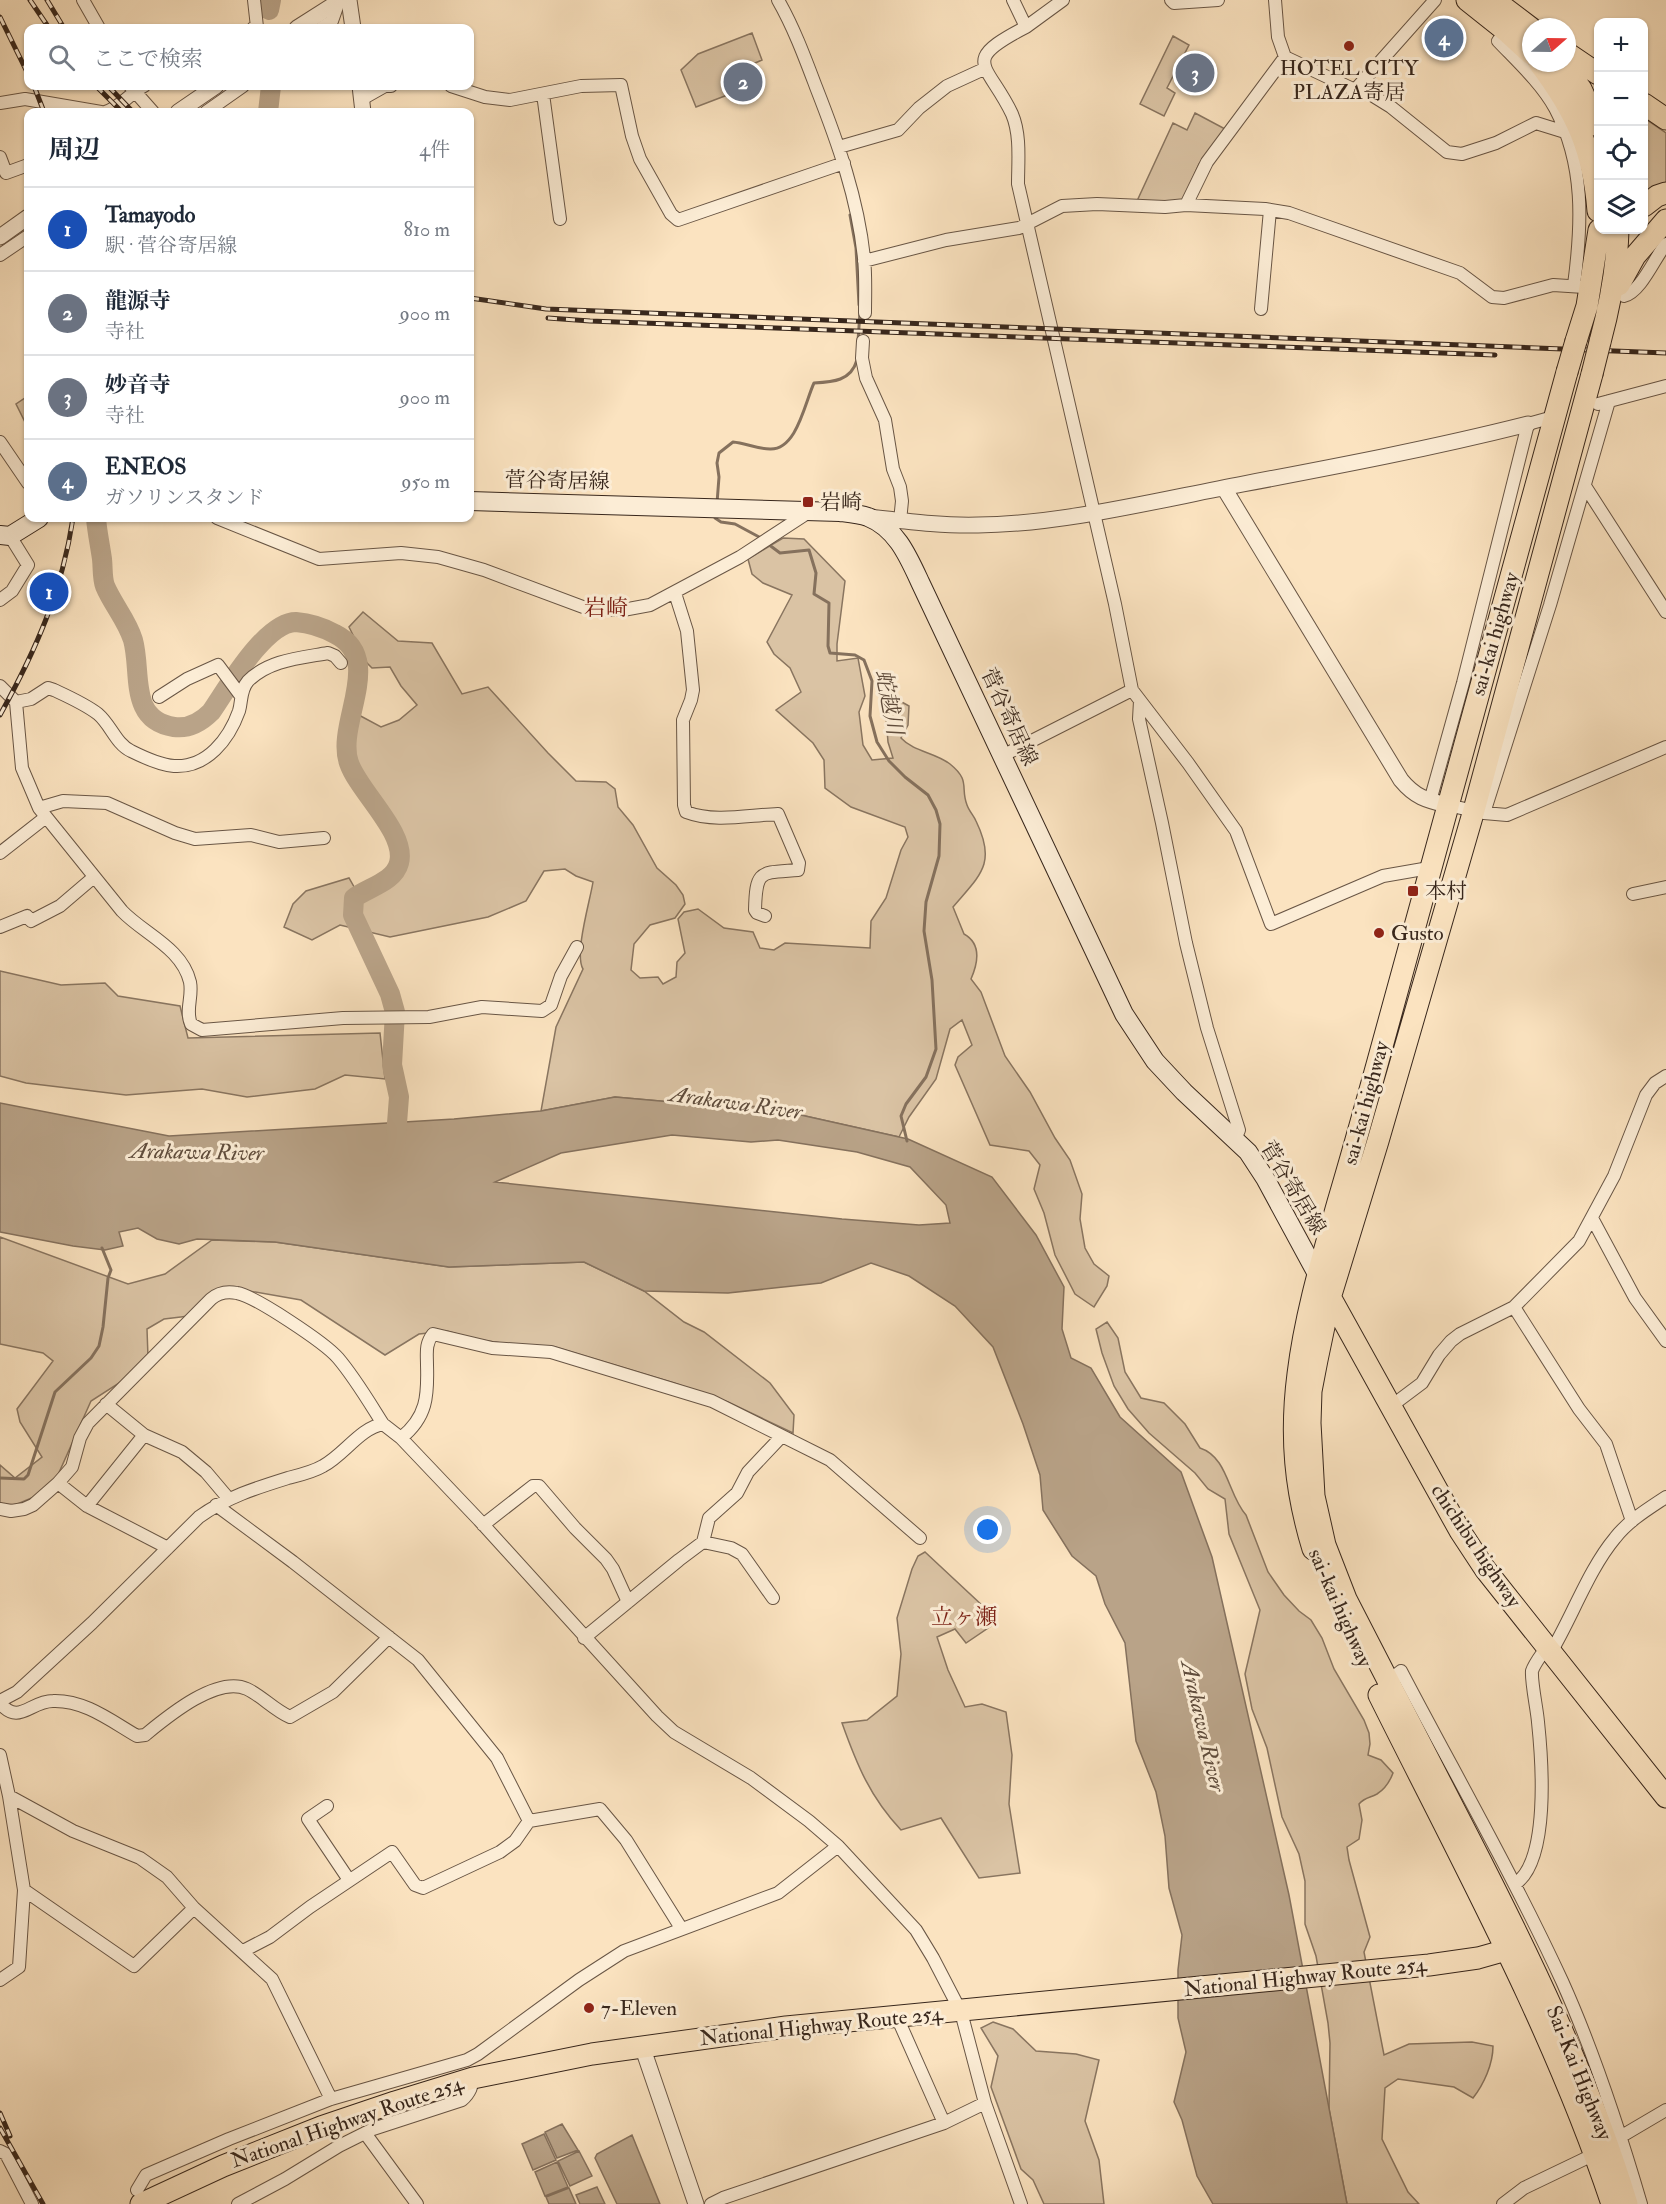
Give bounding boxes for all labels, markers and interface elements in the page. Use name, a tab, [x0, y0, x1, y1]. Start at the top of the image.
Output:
pin: 4	[1424, 15, 1464, 60]
north arrow	[1522, 18, 1576, 72]
map controls	[1594, 18, 1648, 234]
button: +	[1594, 18, 1648, 72]
search box	[24, 24, 474, 90]
marker: HOTEL CITY PLAZA寄居	[1342, 39, 1356, 53]
icon: search	[45, 41, 78, 74]
text: ここで検索	[93, 45, 203, 73]
pin: 3	[1176, 50, 1214, 96]
place label: HOTEL CITY PLAZA寄居	[1280, 55, 1419, 106]
pin: 2	[724, 60, 762, 104]
button: −	[1594, 72, 1648, 126]
button: locate	[1594, 126, 1648, 180]
text: 周辺	[48, 134, 100, 166]
text: 4件	[419, 137, 450, 162]
button: layers	[1594, 180, 1648, 234]
text: Tamayodo	[105, 201, 195, 229]
text: 1	[64, 217, 71, 242]
text: 810 m	[404, 217, 450, 242]
text: 駅 · 菅谷寄居線	[105, 233, 237, 258]
text: 龍源寺	[105, 287, 171, 315]
text: 2	[62, 301, 73, 326]
text: 900 m	[400, 301, 450, 326]
text: 寺社	[105, 319, 145, 344]
text: 妙音寺	[105, 371, 171, 399]
text: 3	[64, 385, 71, 410]
text: 900 m	[400, 385, 450, 410]
text: 寺社	[105, 403, 145, 428]
text: ENEOS	[105, 453, 187, 481]
street label: 菅谷寄居線	[504, 467, 610, 495]
text: 4	[62, 469, 73, 494]
text: 950 m	[401, 469, 450, 494]
text: ガソリンスタンド	[105, 485, 264, 510]
place label: 岩崎	[820, 489, 862, 516]
marker: 岩崎	[801, 495, 815, 509]
street label: sai-kai highway	[1465, 568, 1526, 699]
pin: 1	[29, 570, 68, 614]
district label: 岩崎	[584, 594, 628, 622]
street label: 菅谷寄居線	[975, 664, 1043, 770]
water label: 蛇越川	[869, 667, 909, 739]
place label: 本村	[1425, 878, 1467, 905]
marker: 本村	[1406, 884, 1420, 898]
place label: Gusto	[1391, 920, 1444, 947]
marker: Gusto	[1372, 926, 1386, 940]
street label: sai-kai highway	[1337, 1037, 1396, 1168]
water label: Arakawa River	[666, 1080, 806, 1126]
street label: 菅谷寄居線	[1254, 1136, 1332, 1240]
water label: Arakawa River	[128, 1137, 266, 1167]
street label: chichibu highway	[1425, 1479, 1528, 1614]
your location	[973, 1515, 1002, 1544]
street label: sai-kai highway	[1302, 1544, 1378, 1672]
district label: 立ヶ瀬	[931, 1603, 997, 1631]
water label: Arakawa River	[1174, 1656, 1232, 1796]
street label: National Highway Route 254	[1182, 1951, 1429, 2003]
place label: 7-Eleven	[601, 1995, 677, 2022]
street label: National Highway Route 254	[698, 2000, 945, 2052]
marker: 7-Eleven	[582, 2001, 596, 2015]
street label: Sai-Kai Highway	[1540, 2002, 1618, 2145]
street label: National Highway Route 254	[227, 2069, 468, 2174]

